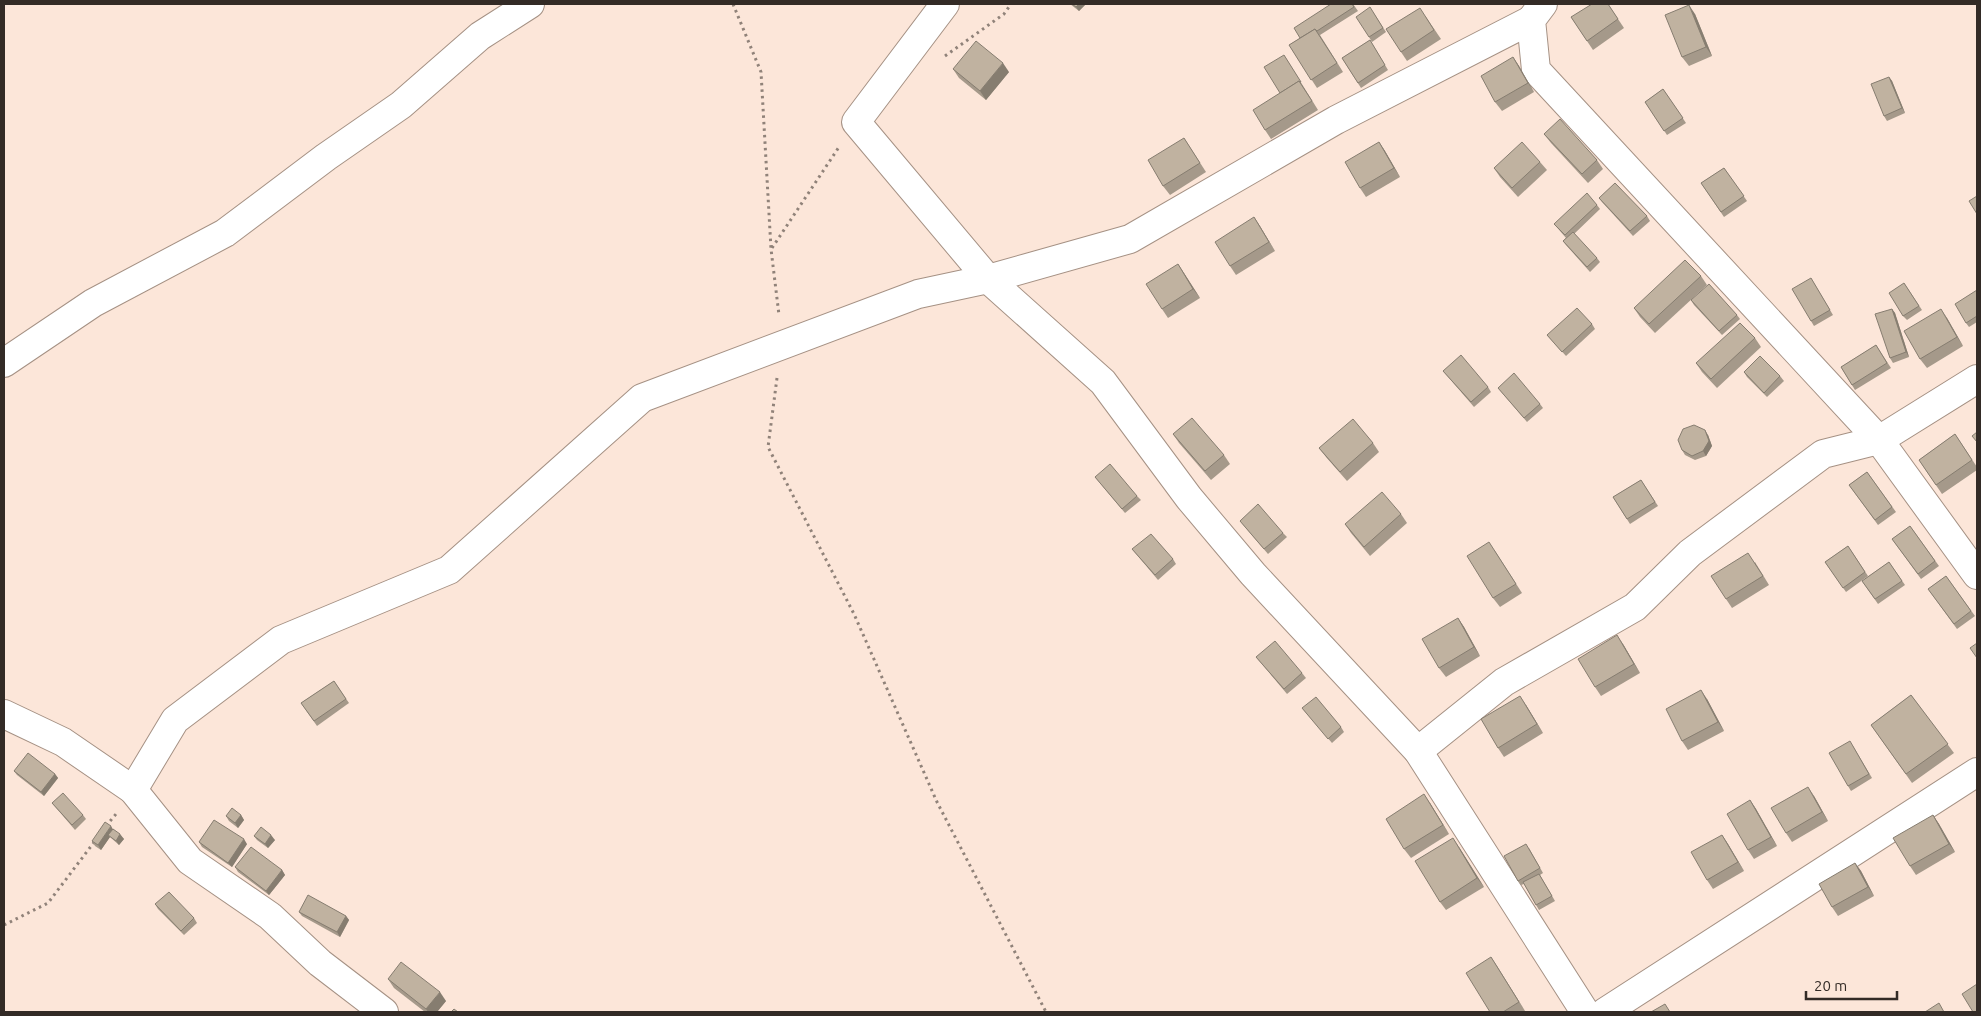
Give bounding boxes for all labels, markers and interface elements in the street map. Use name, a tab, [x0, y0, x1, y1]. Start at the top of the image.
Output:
scale bar	[1806, 968, 1897, 1000]
text: 20 m	[1814, 977, 1847, 994]

